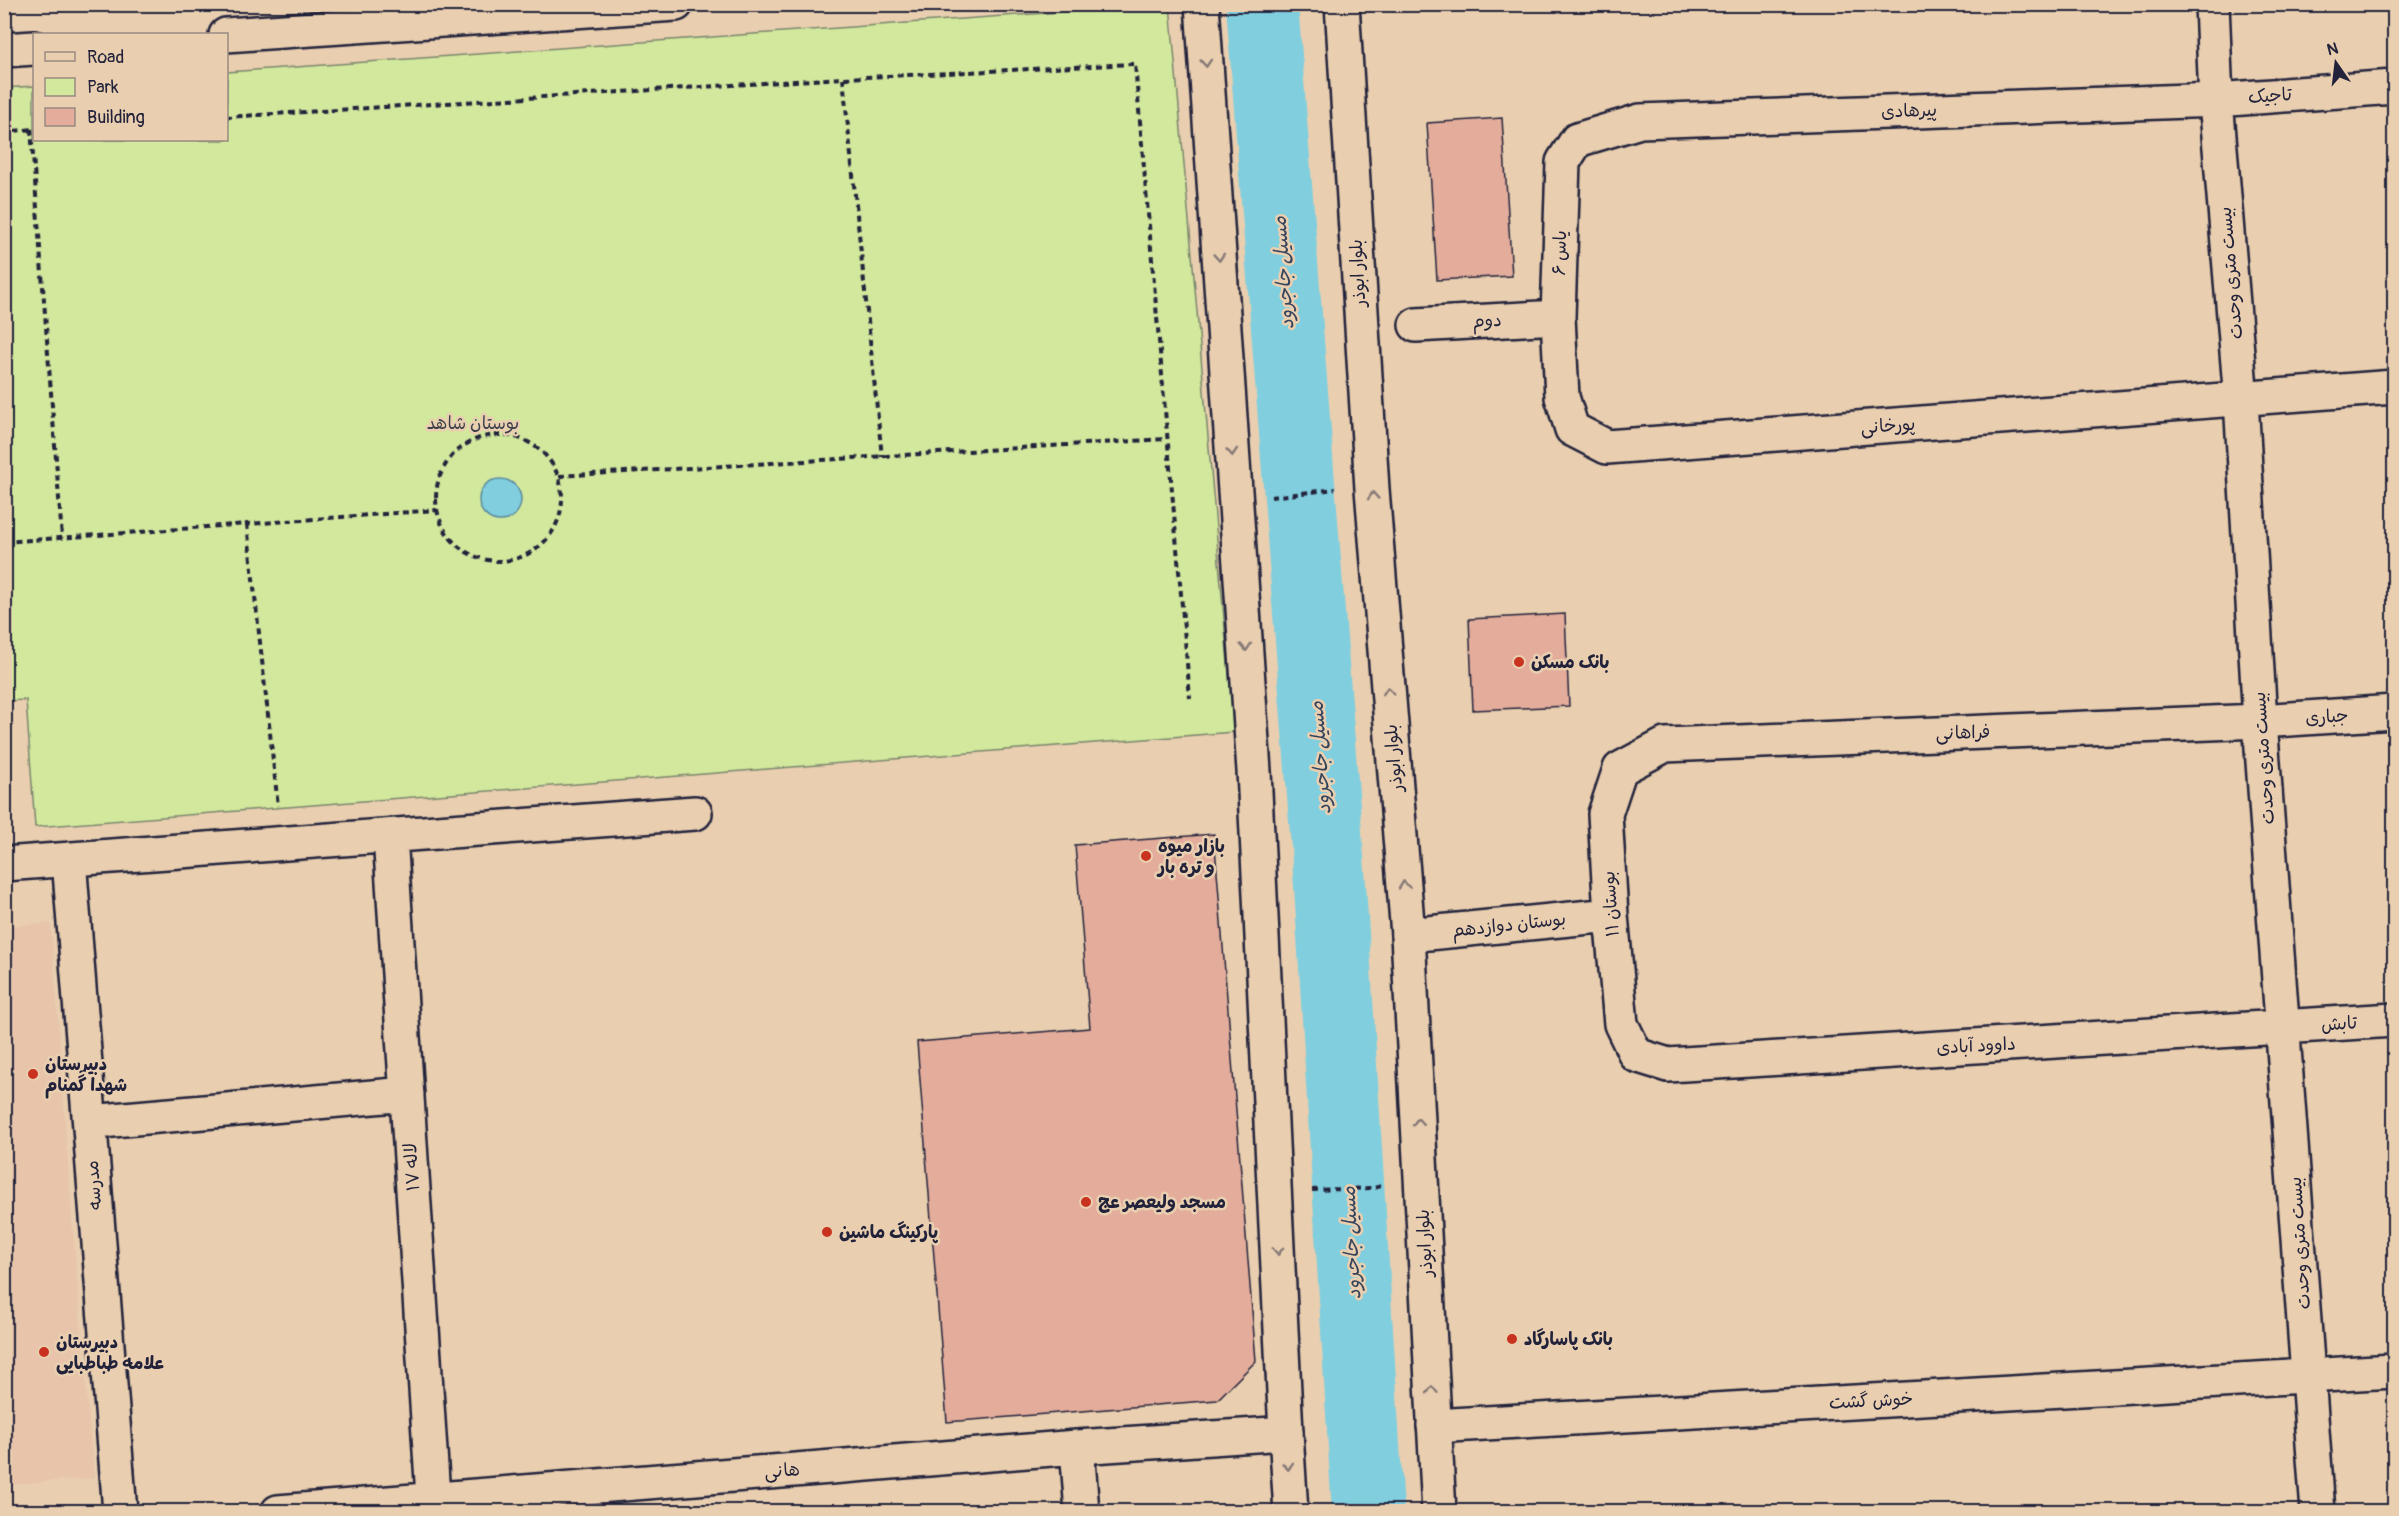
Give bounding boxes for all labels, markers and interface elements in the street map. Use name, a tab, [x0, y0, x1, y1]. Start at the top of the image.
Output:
legend	[33, 33, 228, 141]
north arrow	[2306, 33, 2366, 93]
text: N	[2325, 38, 2340, 60]
text: Road	[87, 46, 124, 69]
one-way arrow	[1199, 58, 1212, 67]
text: Park	[87, 76, 119, 99]
street label: تاجیک	[2247, 83, 2293, 109]
street label: پیرهادی	[1881, 99, 1937, 123]
text: Building	[87, 106, 145, 129]
street label: بیست متری وحدت	[2214, 206, 2248, 340]
water label: مسیل جاجرود	[1267, 215, 1299, 330]
street label: یاس ۶	[1548, 230, 1572, 276]
street label: بلوار ابوذر	[1345, 239, 1371, 309]
one-way arrow	[1212, 253, 1225, 262]
street label: دوم	[1472, 309, 1502, 335]
park label: بوستان شاهد	[427, 412, 519, 435]
street label: پورخانی	[1860, 413, 1916, 439]
one-way arrow	[1225, 448, 1238, 457]
one-way arrow	[1367, 492, 1380, 501]
one-way arrow	[1239, 642, 1252, 651]
place label: بانک مسکن	[1531, 651, 1610, 674]
marker: بانک مسکن	[1512, 655, 1526, 669]
one-way arrow	[1382, 686, 1395, 695]
street label: بیست متری وحدت	[2248, 691, 2280, 825]
water label: مسیل جاجرود	[1304, 700, 1336, 815]
street label: جباری	[2305, 704, 2349, 730]
street label: فراهانی	[1935, 721, 1991, 745]
street label: بلوار ابوذر	[1380, 723, 1409, 795]
place label: بازار میوه و تره بار	[1156, 835, 1225, 879]
marker: بازار میوه و تره بار	[1139, 849, 1153, 863]
street label: بوستان ۱۱	[1597, 870, 1625, 938]
one-way arrow	[1398, 881, 1411, 890]
street label: بوستان دوازدهم	[1451, 908, 1567, 944]
street label: تابش	[2320, 1011, 2359, 1037]
street label: داوود آبادی	[1936, 1032, 2016, 1060]
place label: دبیرستان شهدا گمنام	[45, 1053, 127, 1099]
marker: دبیرستان شهدا گمنام	[26, 1067, 40, 1081]
one-way arrow	[1412, 1117, 1425, 1126]
street label: لاله ۱۷	[399, 1142, 425, 1192]
street label: مدرسه	[81, 1159, 107, 1211]
street label: بیست متری وحدت	[2284, 1176, 2316, 1310]
water label: مسیل جاجرود	[1336, 1185, 1366, 1300]
place label: مسجد ولیعصر عج	[1098, 1191, 1226, 1214]
marker: مسجد ولیعصر عج	[1079, 1195, 1093, 1209]
street label: بلوار ابوذر	[1412, 1209, 1438, 1279]
place label: پارکینگ ماشین	[839, 1221, 939, 1244]
marker: پارکینگ ماشین	[820, 1225, 834, 1239]
one-way arrow	[1271, 1246, 1284, 1255]
place label: بانک پاسارگاد	[1524, 1328, 1613, 1351]
place label: دبیرستان علامه طباطبایی	[56, 1331, 165, 1375]
marker: بانک پاسارگاد	[1505, 1332, 1519, 1346]
marker: دبیرستان علامه طباطبایی	[37, 1345, 51, 1359]
one-way arrow	[1426, 1386, 1439, 1395]
street label: خوش گشت	[1828, 1387, 1914, 1415]
street label: هانی	[763, 1458, 801, 1484]
one-way arrow	[1281, 1462, 1294, 1471]

